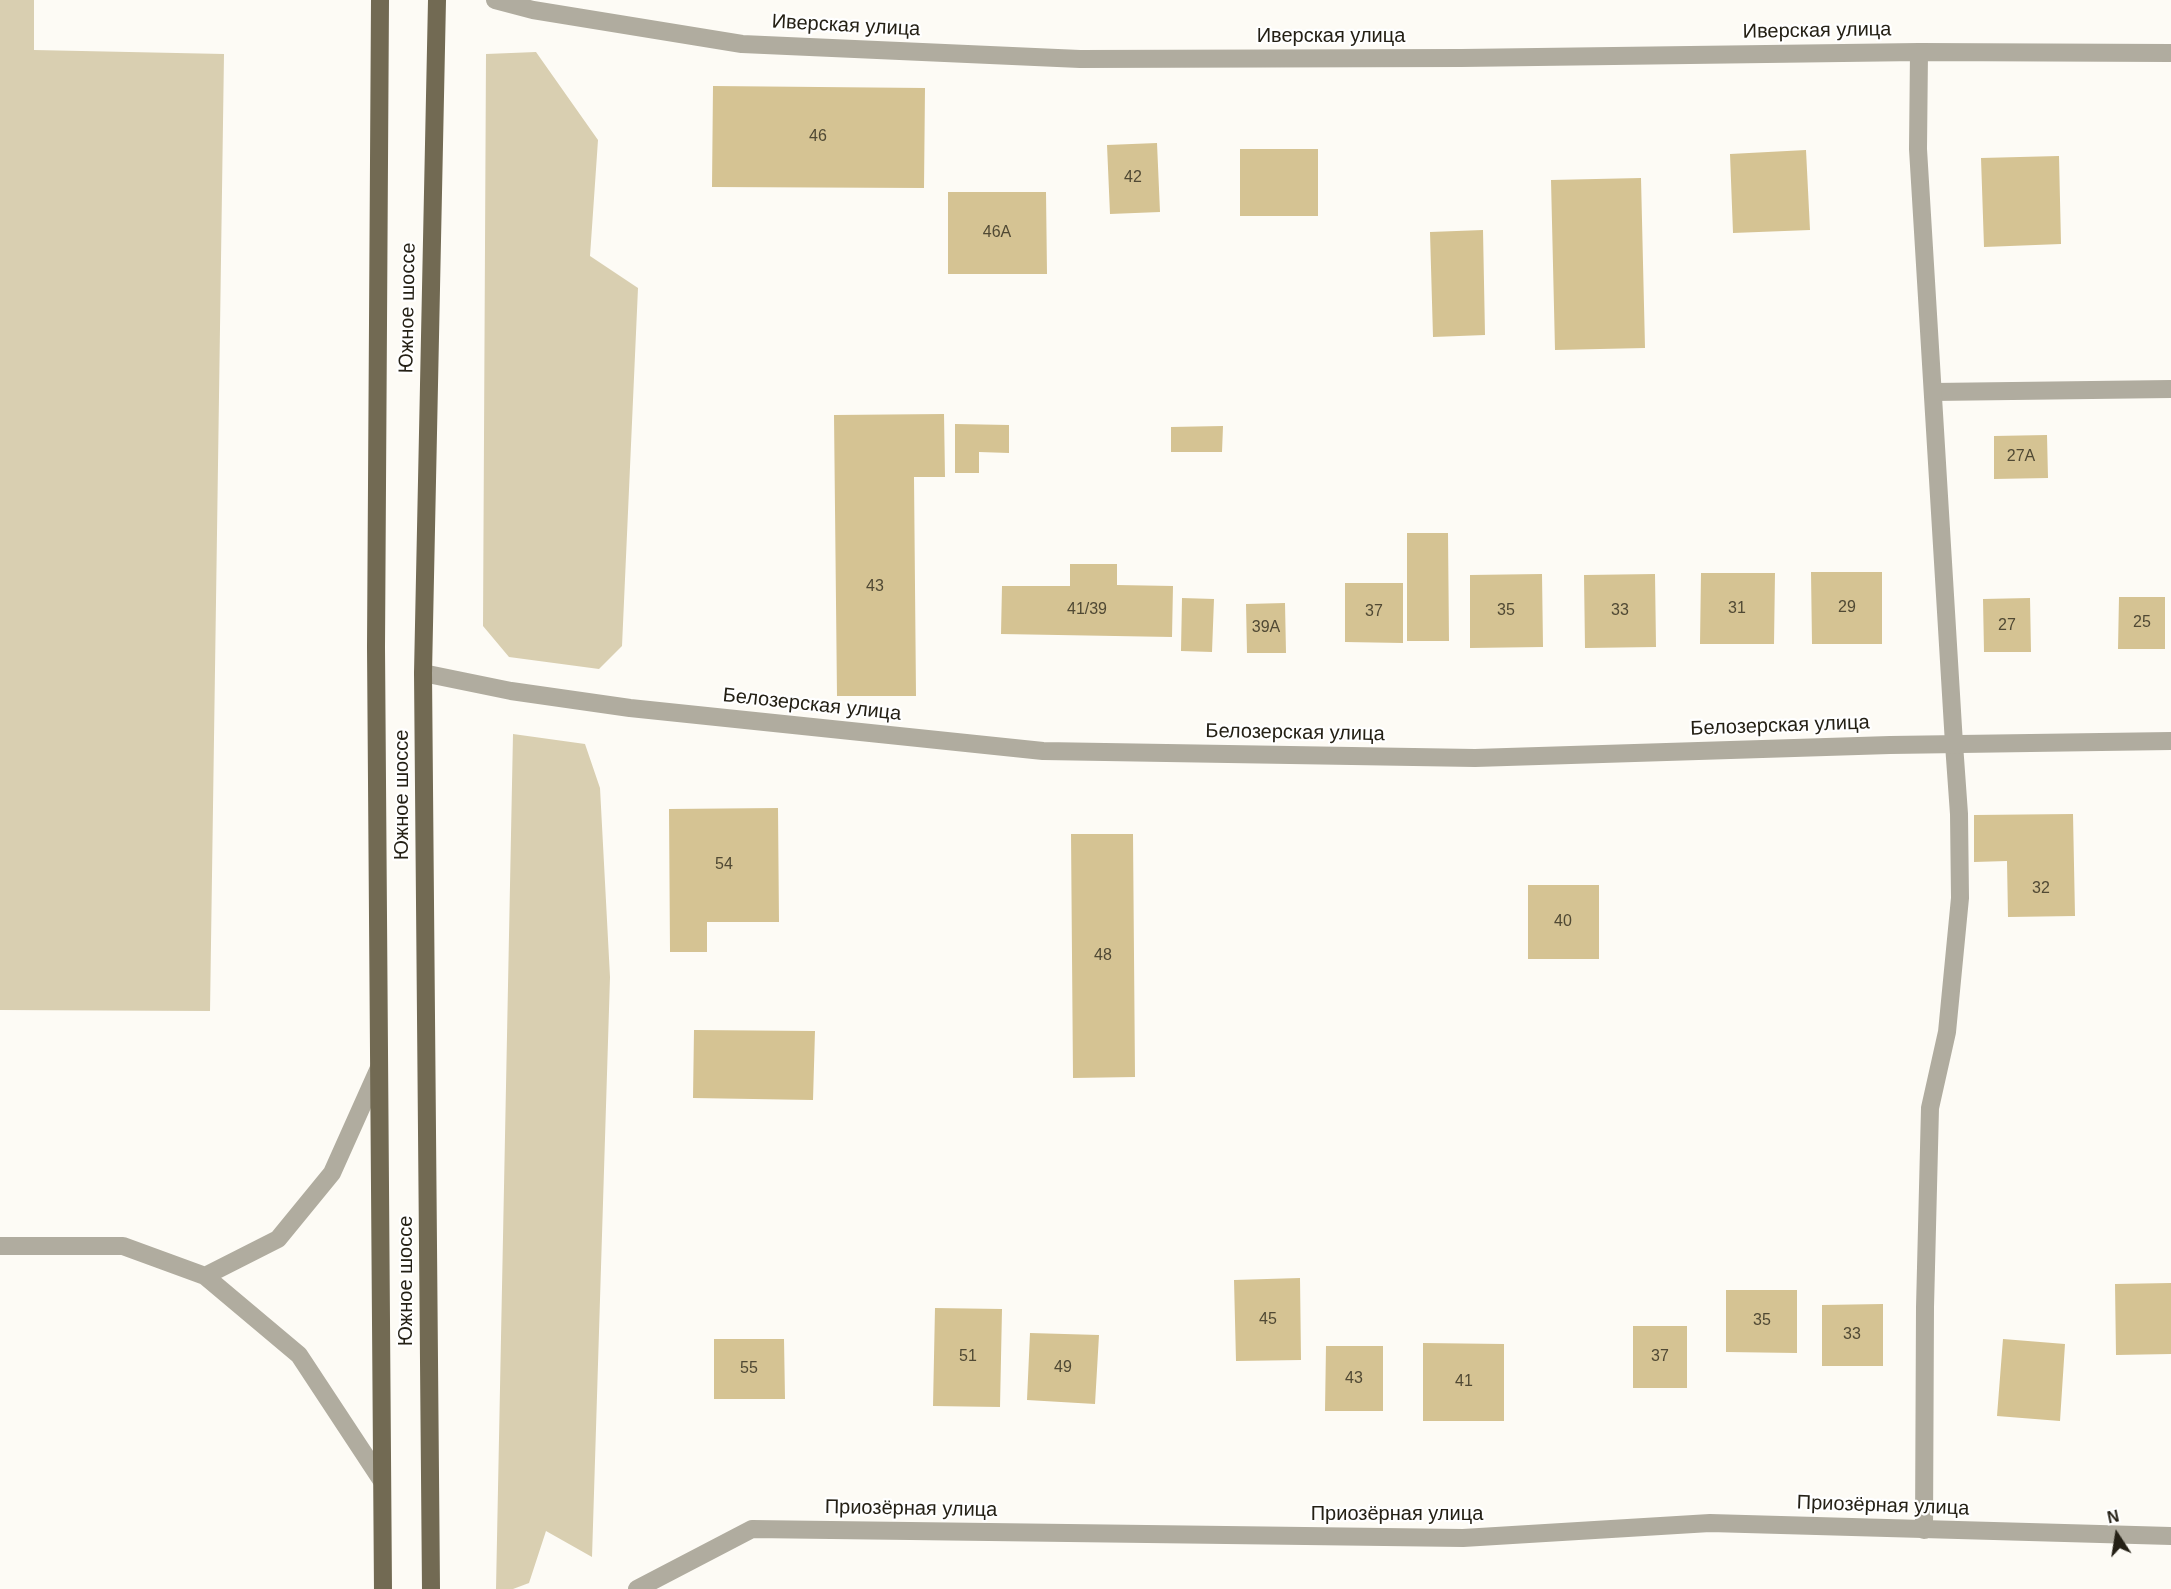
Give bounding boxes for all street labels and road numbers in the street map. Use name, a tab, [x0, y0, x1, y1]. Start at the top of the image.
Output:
street label: Иверская улица	[771, 10, 921, 42]
street label: Иверская улица	[1742, 18, 1892, 44]
street label: Иверская улица	[1257, 24, 1405, 48]
street label: Южное шоссе	[395, 242, 421, 374]
street label: Белозерская улица	[722, 684, 902, 726]
street label: Белозерская улица	[1690, 711, 1870, 741]
street label: Белозерская улица	[1205, 719, 1385, 747]
street label: Южное шоссе	[390, 730, 414, 860]
street label: Южное шоссе	[394, 1216, 418, 1346]
street label: Приозёрная улица	[1796, 1491, 1970, 1521]
street label: Приозёрная улица	[825, 1495, 997, 1523]
street label: Приозёрная улица	[1311, 1502, 1483, 1526]

